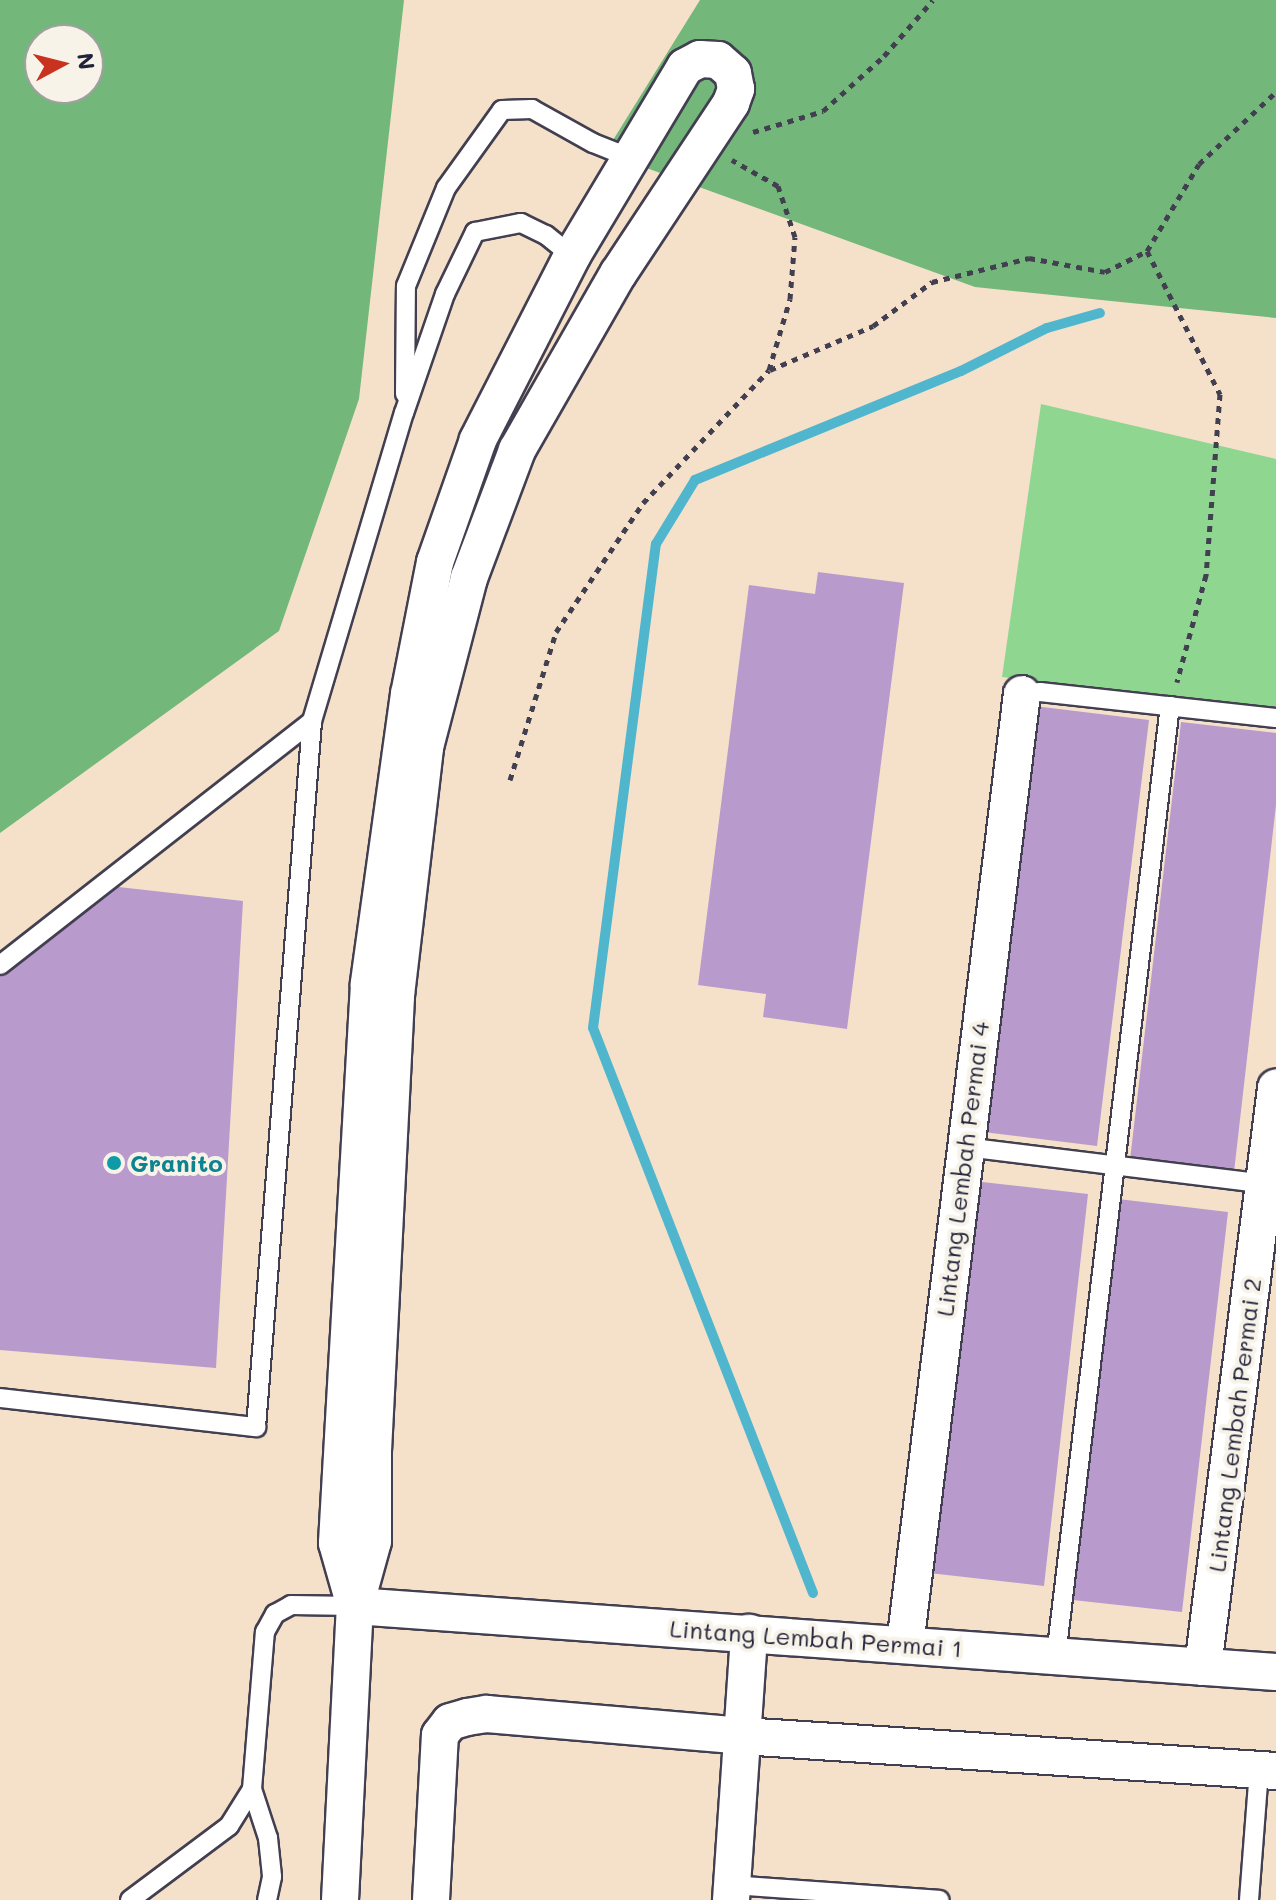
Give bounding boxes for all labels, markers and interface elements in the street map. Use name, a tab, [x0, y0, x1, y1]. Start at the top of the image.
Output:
north arrow	[24, 24, 104, 104]
text: N	[71, 51, 102, 71]
street label: Lintang Lembah Permai 4	[930, 1020, 994, 1318]
place label: Granito	[130, 1149, 223, 1177]
marker: Granito	[105, 1154, 123, 1172]
street label: Lintang Lembah Permai 2	[1202, 1276, 1266, 1574]
street label: Lintang Lembah Permai 1	[669, 1613, 963, 1663]

